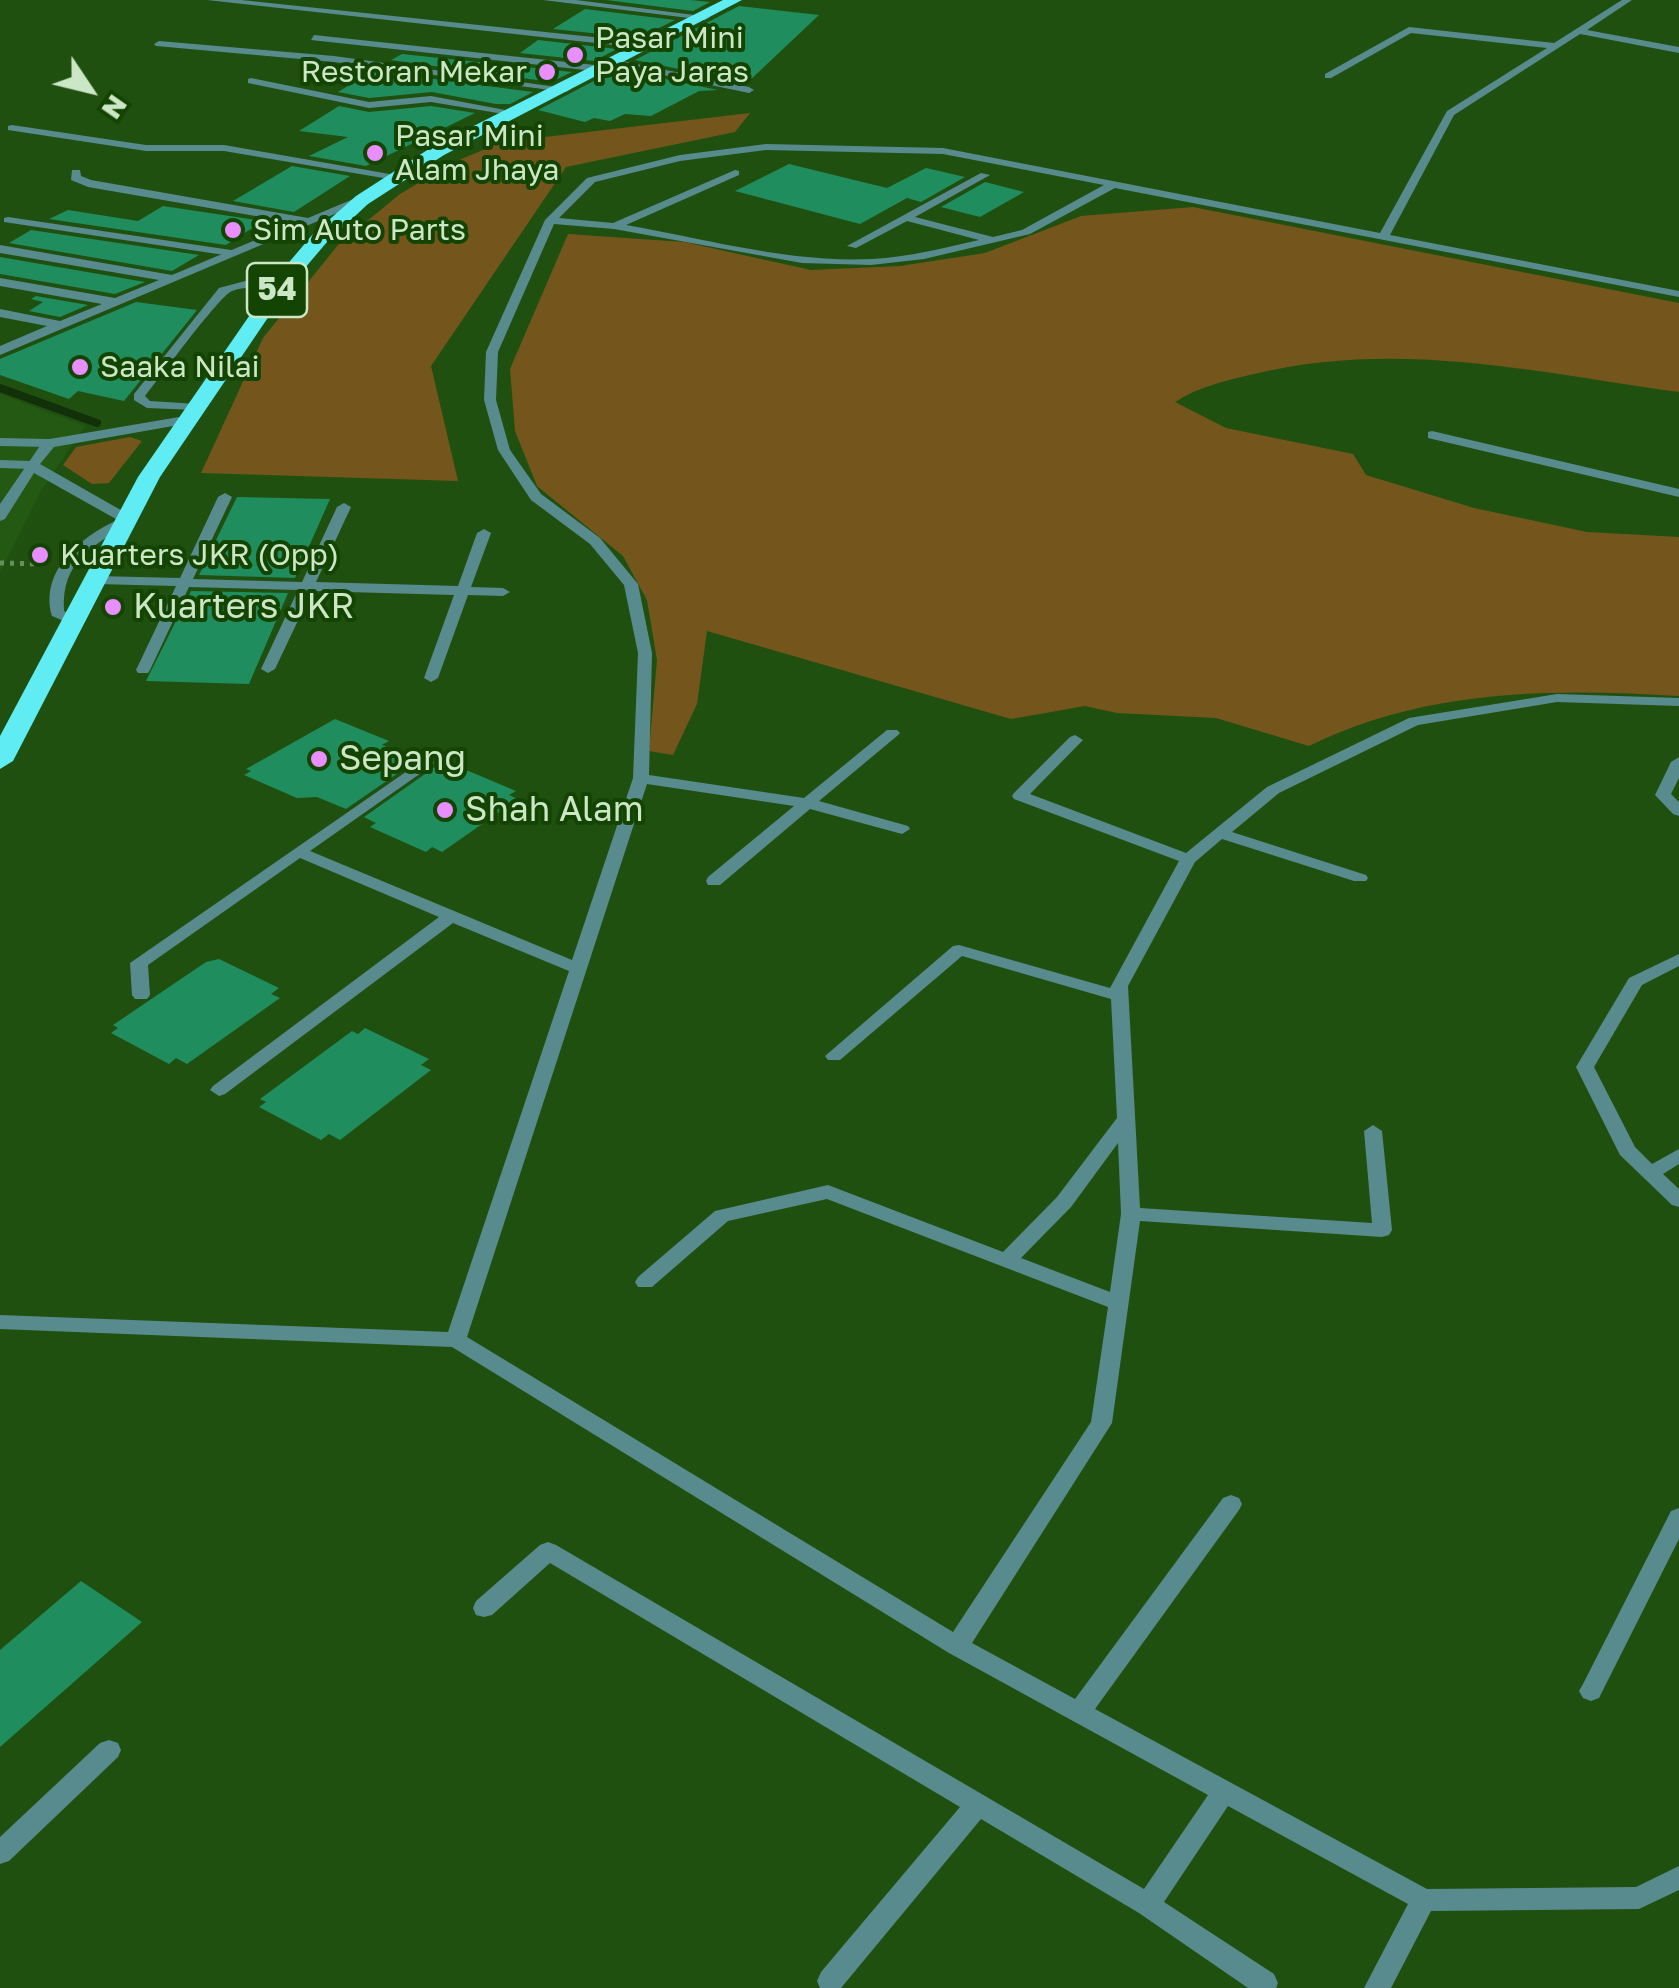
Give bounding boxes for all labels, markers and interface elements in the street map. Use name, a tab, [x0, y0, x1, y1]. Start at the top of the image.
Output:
place label: Pasar Mini Paya Jaras	[595, 20, 749, 90]
north arrow	[40, 40, 140, 140]
marker: Pasar Mini Paya Jaras	[564, 44, 586, 66]
place label: Restoran Mekar	[301, 54, 527, 90]
marker: Restoran Mekar	[536, 61, 558, 83]
text: N	[95, 89, 135, 126]
place label: Pasar Mini Alam Jhaya	[395, 118, 559, 188]
marker: Pasar Mini Alam Jhaya	[364, 142, 386, 164]
place label: Sim Auto Parts	[253, 212, 466, 248]
marker: Sim Auto Parts	[222, 219, 244, 241]
road number: 54	[247, 263, 307, 317]
place label: Saaka Nilai	[100, 349, 260, 385]
marker: Saaka Nilai	[69, 356, 91, 378]
place label: Kuarters JKR (Opp)	[60, 537, 339, 573]
marker: Kuarters JKR (Opp)	[29, 544, 51, 566]
place label: Kuarters JKR	[133, 586, 354, 628]
marker: Kuarters JKR	[102, 596, 124, 618]
place label: Sepang	[339, 738, 466, 780]
marker: Sepang	[308, 748, 330, 770]
place label: Shah Alam	[465, 789, 644, 831]
marker: Shah Alam	[434, 799, 456, 821]

